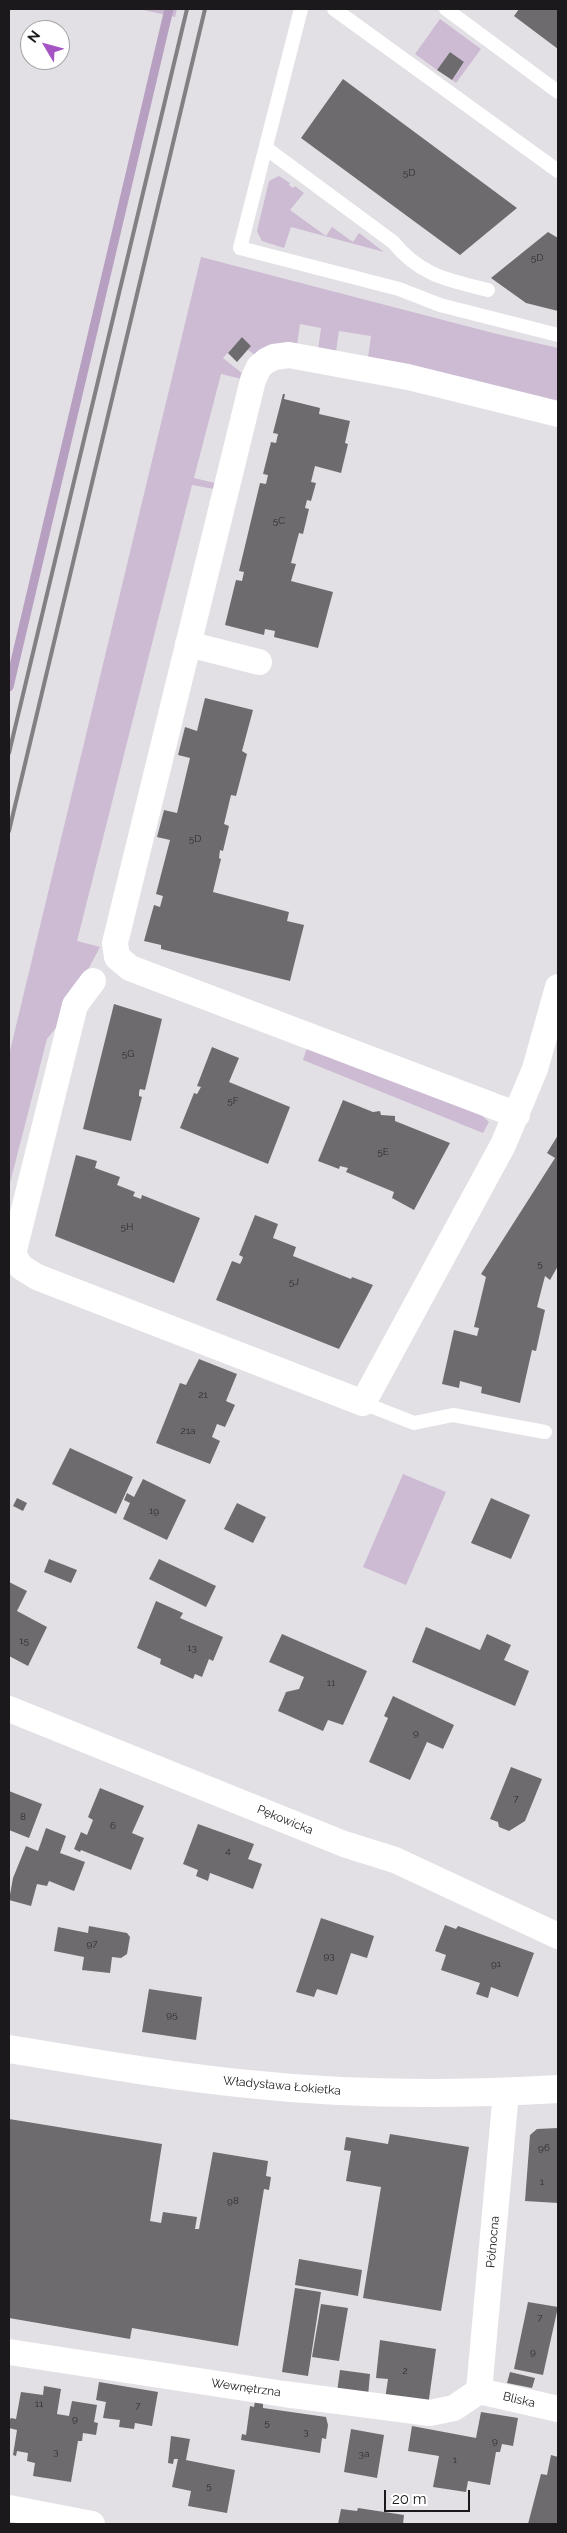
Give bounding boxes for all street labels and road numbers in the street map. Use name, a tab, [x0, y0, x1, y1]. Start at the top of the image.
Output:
street label: Pękowicka	[255, 1802, 315, 1838]
street label: Władysława Łokietka	[222, 2074, 342, 2098]
street label: Północna	[484, 2215, 502, 2269]
street label: Wewnętrzna	[210, 2376, 282, 2400]
street label: Bliska	[502, 2389, 536, 2411]

